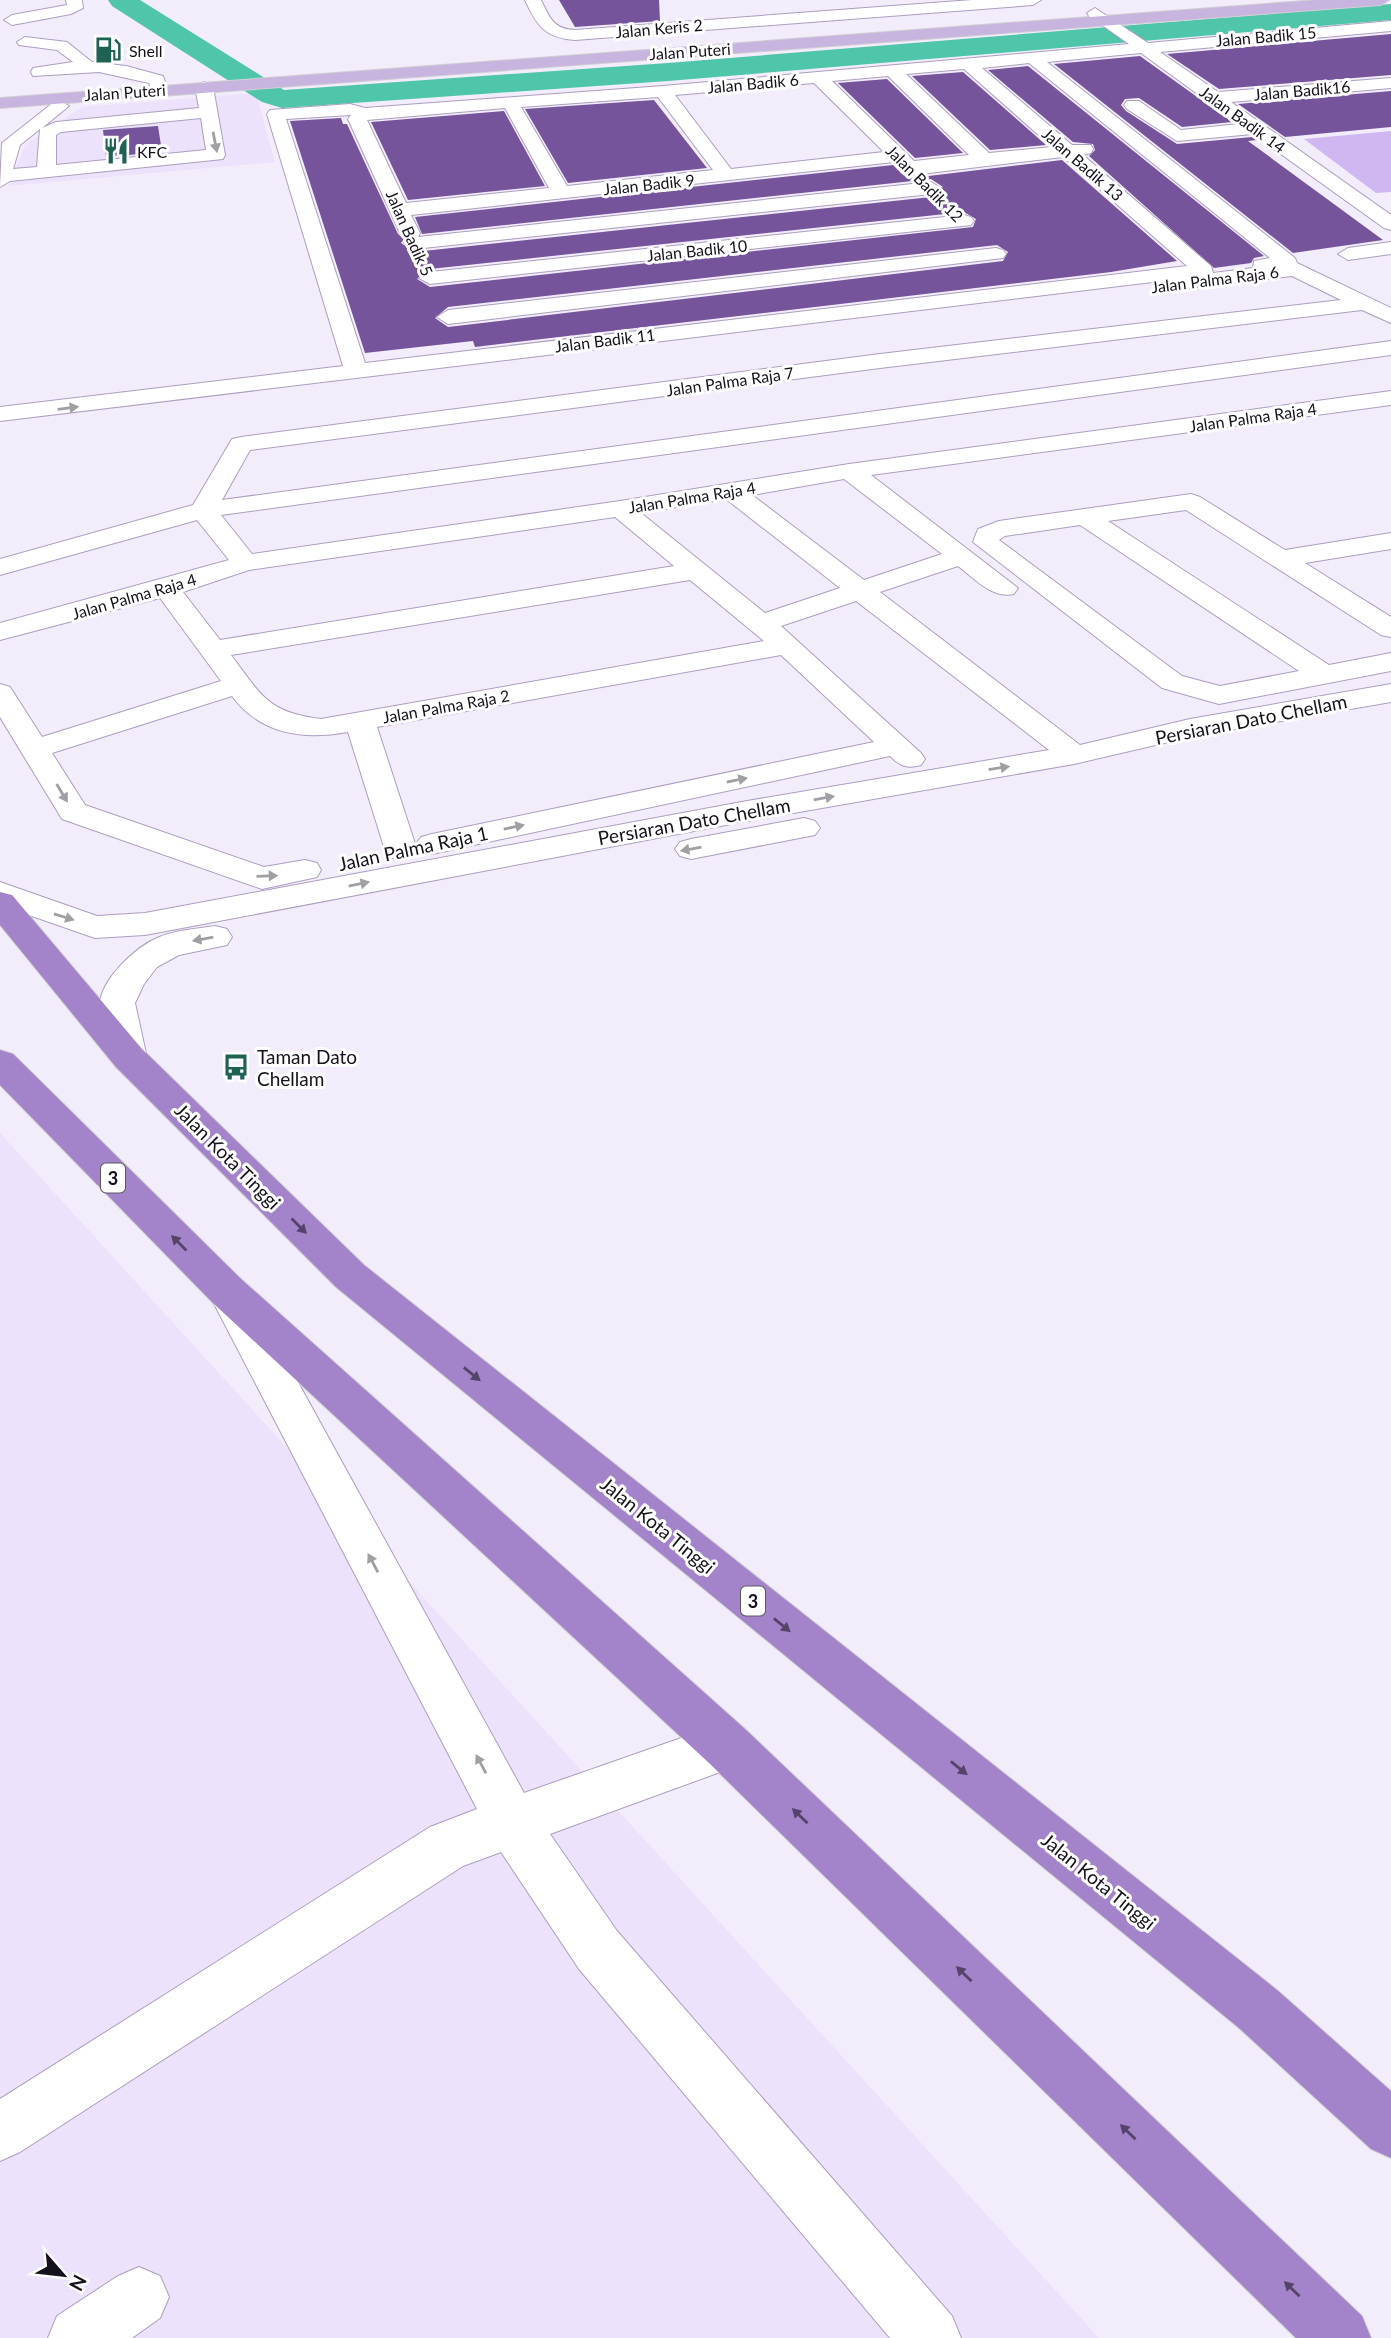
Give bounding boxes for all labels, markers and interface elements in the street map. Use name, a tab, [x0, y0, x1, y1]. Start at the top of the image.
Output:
street label: Jalan Keris 2	[615, 15, 703, 41]
street label: Jalan Badik 15	[1215, 22, 1317, 50]
fuel station icon: Shell	[93, 35, 123, 65]
street label: Jalan Puteri	[649, 39, 731, 63]
place label: Shell	[129, 41, 162, 60]
street label: Jalan Badik 6	[707, 70, 799, 96]
street label: Jalan Badik16	[1253, 76, 1351, 104]
street label: Jalan Puteri	[84, 80, 166, 104]
street label: Jalan Badik 14	[1197, 82, 1289, 156]
street label: Jalan Badik 13	[1039, 124, 1127, 204]
one-way arrow	[210, 131, 221, 153]
restaurant icon: KFC	[101, 136, 131, 166]
street label: Jalan Badik 12	[883, 141, 967, 225]
place label: KFC	[137, 142, 168, 161]
street label: Jalan Badik 9	[602, 170, 696, 198]
street label: Jalan Badik 5	[383, 187, 437, 279]
street label: Jalan Badik 10	[646, 235, 748, 265]
street label: Jalan Palma Raja 6	[1150, 262, 1280, 296]
street label: Jalan Badik 11	[554, 324, 656, 356]
street label: Jalan Palma Raja 7	[665, 363, 795, 399]
street label: Jalan Palma Raja 4	[1188, 399, 1318, 435]
one-way arrow	[57, 402, 79, 413]
street label: Jalan Palma Raja 4	[627, 478, 757, 516]
street label: Jalan Palma Raja 4	[70, 569, 198, 623]
street label: Jalan Palma Raja 2	[381, 685, 511, 727]
street label: Persiaran Dato Chellam	[1153, 689, 1349, 749]
one-way arrow	[988, 762, 1010, 773]
one-way arrow	[726, 774, 748, 785]
one-way arrow	[55, 784, 68, 803]
one-way arrow	[813, 792, 835, 803]
street label: Persiaran Dato Chellam	[596, 793, 792, 849]
street label: Jalan Palma Raja 1	[336, 821, 490, 875]
one-way arrow	[503, 821, 525, 832]
one-way arrow	[680, 844, 702, 855]
one-way arrow	[256, 870, 278, 881]
one-way arrow	[348, 878, 370, 889]
one-way arrow	[53, 913, 74, 923]
one-way arrow	[192, 934, 214, 945]
place label: Taman Dato Chellam	[257, 1045, 357, 1090]
bus stop icon: Taman Dato Chellam	[221, 1052, 251, 1082]
street label: Jalan Kota Tinggi	[170, 1098, 286, 1214]
road number: 3	[101, 1163, 125, 1192]
one-way arrow	[291, 1217, 307, 1234]
one-way arrow	[171, 1236, 188, 1252]
one-way arrow	[463, 1366, 480, 1381]
street label: Jalan Kota Tinggi	[596, 1472, 720, 1578]
one-way arrow	[367, 1554, 379, 1573]
road number: 3	[741, 1586, 765, 1616]
one-way arrow	[774, 1617, 791, 1632]
one-way arrow	[475, 1754, 486, 1774]
one-way arrow	[950, 1760, 968, 1775]
one-way arrow	[792, 1809, 809, 1825]
street label: Jalan Kota Tinggi	[1037, 1828, 1161, 1934]
one-way arrow	[956, 1966, 973, 1982]
one-way arrow	[1120, 2124, 1137, 2140]
north arrow	[28, 2240, 98, 2310]
text: N	[65, 2271, 92, 2295]
one-way arrow	[1284, 2282, 1301, 2298]

